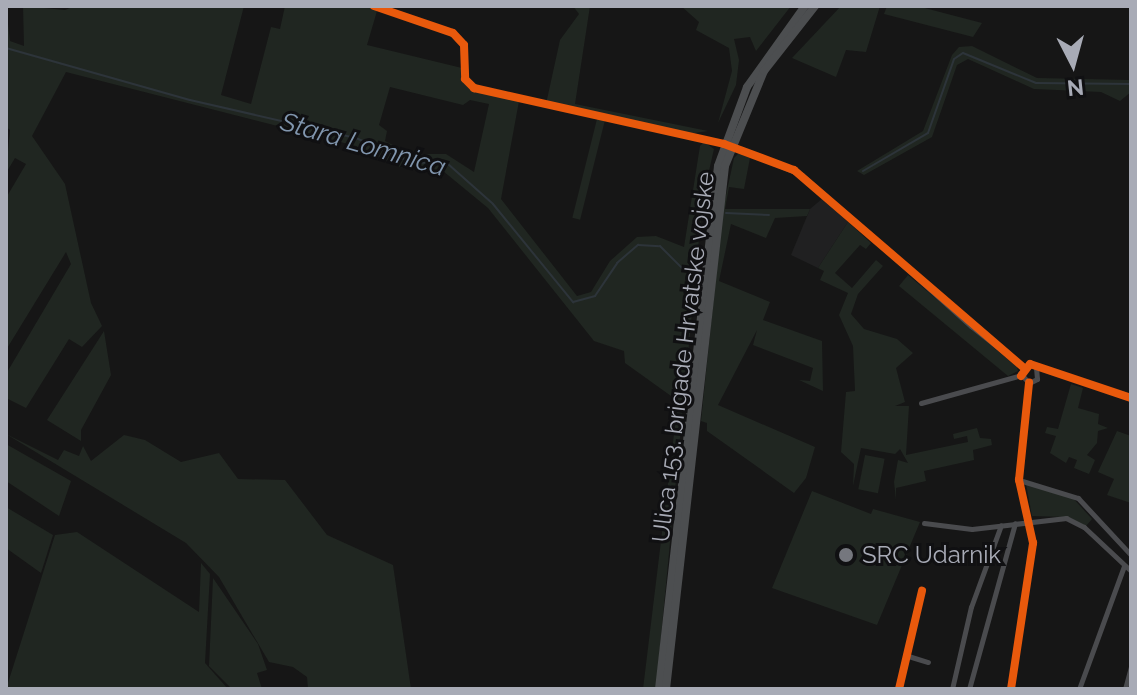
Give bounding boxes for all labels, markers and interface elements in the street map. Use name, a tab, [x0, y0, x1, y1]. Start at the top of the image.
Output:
north arrow	[1033, 24, 1113, 104]
text: N	[1066, 74, 1085, 102]
water label: Stara Lomnica	[277, 107, 449, 183]
street label: Ulica 153. brigade Hrvatske vojske	[646, 170, 720, 544]
place label: SRC Udarnik	[862, 541, 1001, 569]
marker: SRC Udarnik	[837, 546, 855, 564]

